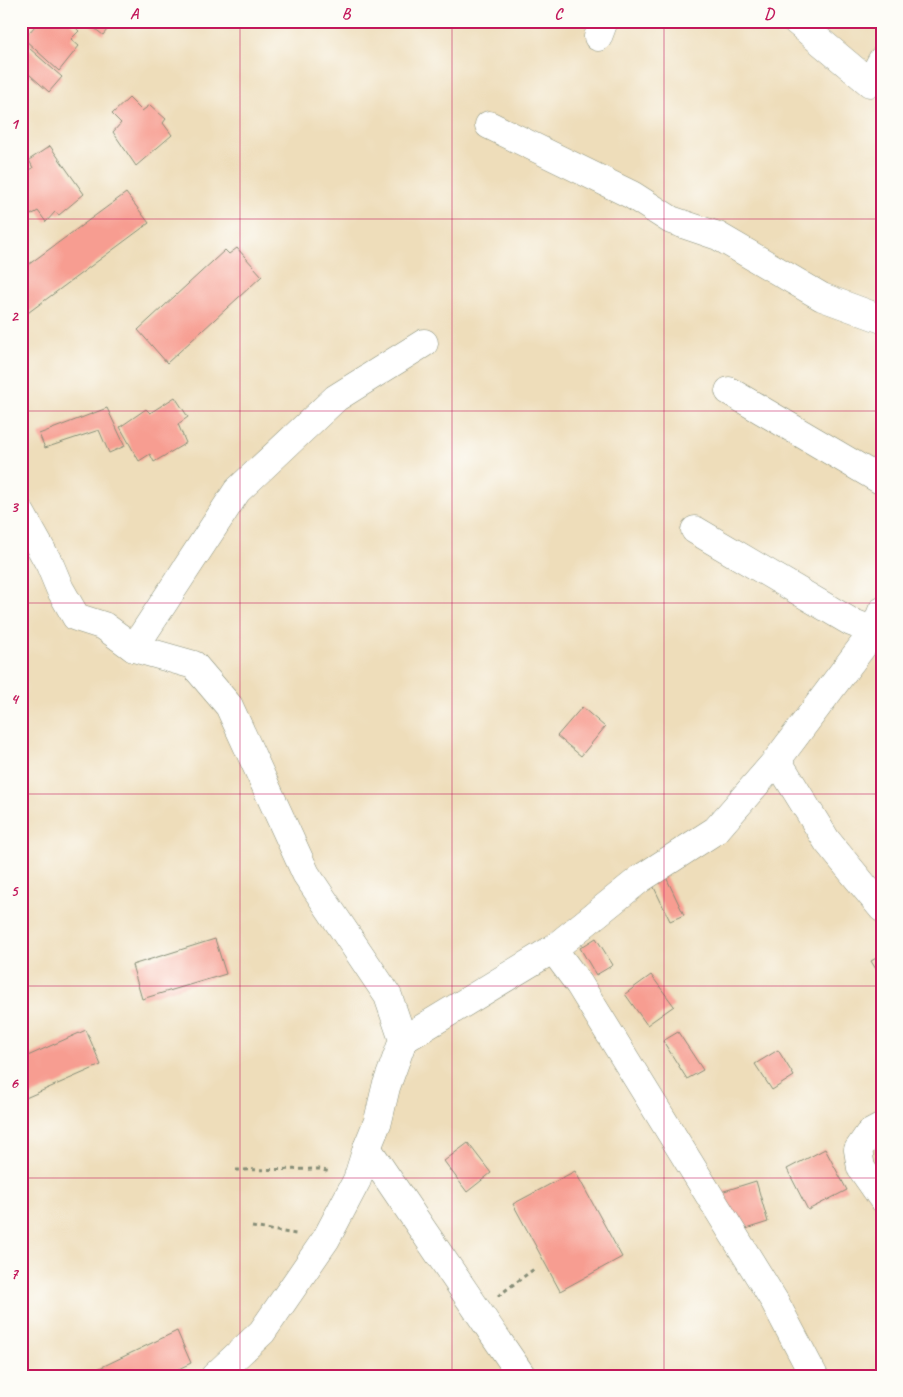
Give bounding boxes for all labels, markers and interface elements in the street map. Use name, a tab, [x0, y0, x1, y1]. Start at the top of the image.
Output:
text: A	[130, 4, 140, 24]
text: B	[342, 4, 352, 24]
text: C	[554, 4, 564, 24]
text: D	[764, 4, 775, 24]
text: 1	[10, 114, 19, 134]
text: 2	[10, 306, 19, 326]
text: 3	[10, 497, 19, 517]
text: 4	[10, 689, 19, 709]
text: 5	[11, 881, 20, 901]
text: 6	[10, 1073, 19, 1093]
text: 7	[10, 1264, 19, 1284]

